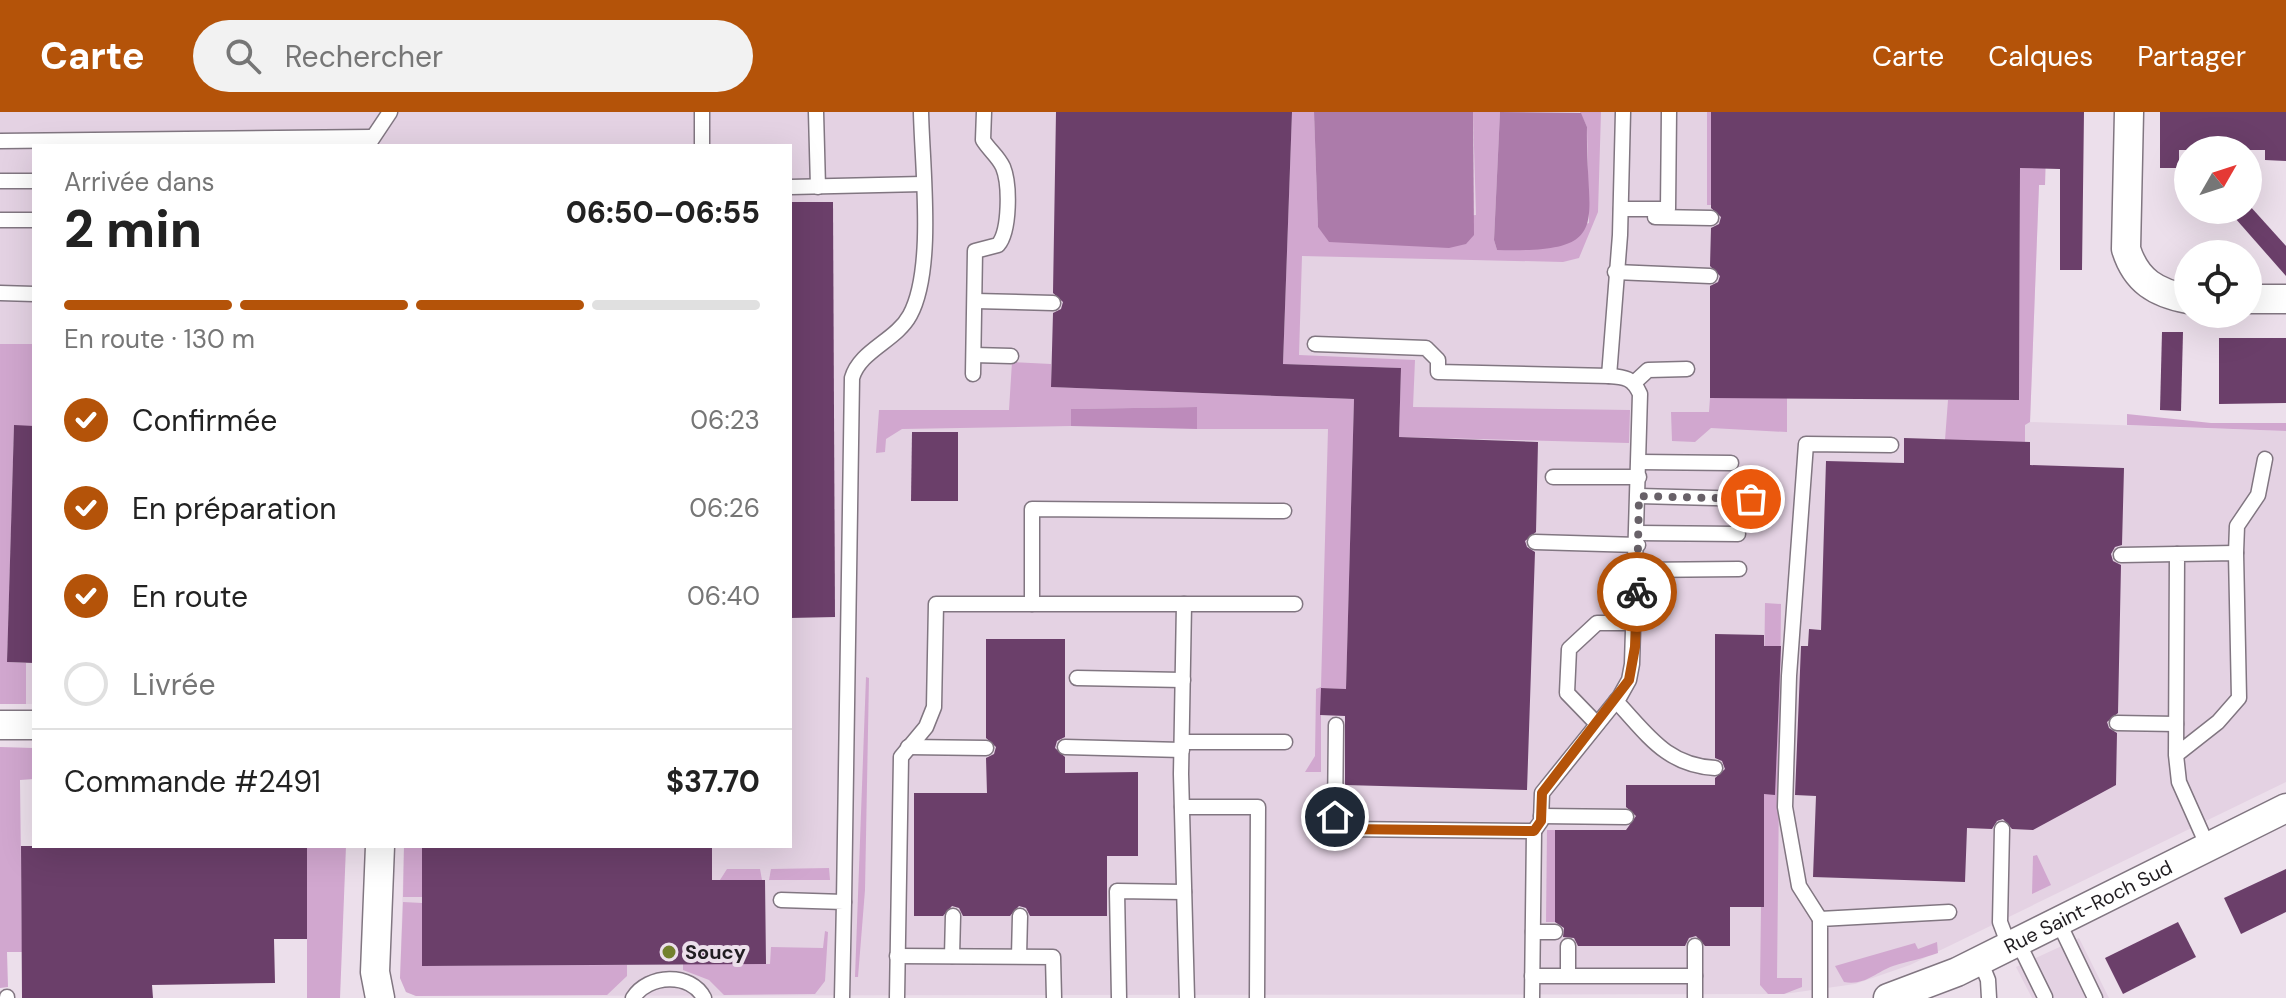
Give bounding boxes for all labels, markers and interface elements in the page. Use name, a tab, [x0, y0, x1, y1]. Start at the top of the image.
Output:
search box	[193, 20, 753, 92]
text: Carte	[40, 31, 145, 81]
icon: search	[221, 34, 265, 78]
text: Rechercher	[285, 37, 443, 76]
text: Carte	[1872, 38, 1944, 75]
text: Calques	[1988, 38, 2093, 75]
text: Partager	[2137, 38, 2246, 75]
north arrow	[2174, 136, 2262, 224]
map controls	[2174, 136, 2262, 328]
text: Arrivée dans	[64, 165, 215, 199]
text: 06:50–06:55	[566, 193, 760, 232]
text: 2 min	[64, 195, 202, 263]
button: locate	[2174, 240, 2262, 328]
text: En route · 130 m	[64, 322, 255, 356]
icon: check	[64, 398, 108, 442]
text: Confirmée	[132, 401, 277, 440]
text: 06:23	[690, 403, 760, 437]
pin	[1717, 465, 1785, 533]
icon: bag	[1729, 477, 1773, 521]
icon: check	[64, 486, 108, 530]
text: En préparation	[132, 489, 337, 528]
text: 06:26	[689, 491, 760, 525]
courier	[1597, 552, 1677, 632]
icon: bike	[1615, 570, 1659, 614]
icon: check	[64, 574, 108, 618]
text: En route	[132, 577, 248, 616]
text: 06:40	[687, 579, 760, 613]
text: Livrée	[132, 665, 215, 704]
text: Commande #2491	[64, 762, 321, 801]
text: $37.70	[666, 762, 760, 801]
pin	[1301, 783, 1369, 851]
icon: home	[1313, 795, 1357, 839]
street label: Rue Saint-Roch Sud	[1999, 854, 2176, 960]
place label: Soucy	[685, 939, 746, 965]
marker: Soucy	[660, 943, 678, 961]

